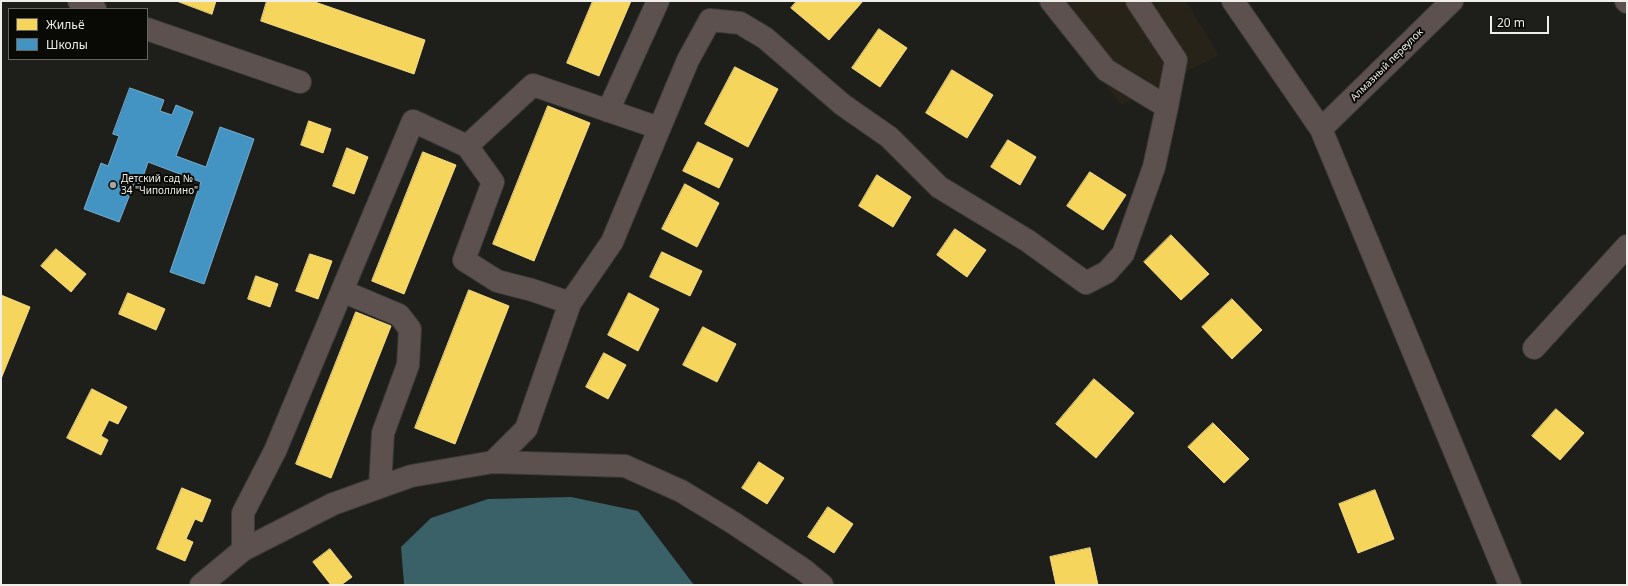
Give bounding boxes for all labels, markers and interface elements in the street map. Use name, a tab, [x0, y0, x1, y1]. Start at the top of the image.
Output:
legend	[8, 8, 148, 60]
scale bar	[1492, 8, 1551, 34]
text: 20 m	[1497, 14, 1525, 31]
text: Жильё	[46, 16, 85, 33]
street label: Алмазный переулок	[1348, 26, 1426, 104]
text: Школы	[46, 36, 88, 53]
place label: Детский сад № 34 "Чиполлино"	[121, 173, 198, 196]
marker: Детский сад № 34 "Чиполлино"	[108, 180, 118, 190]

